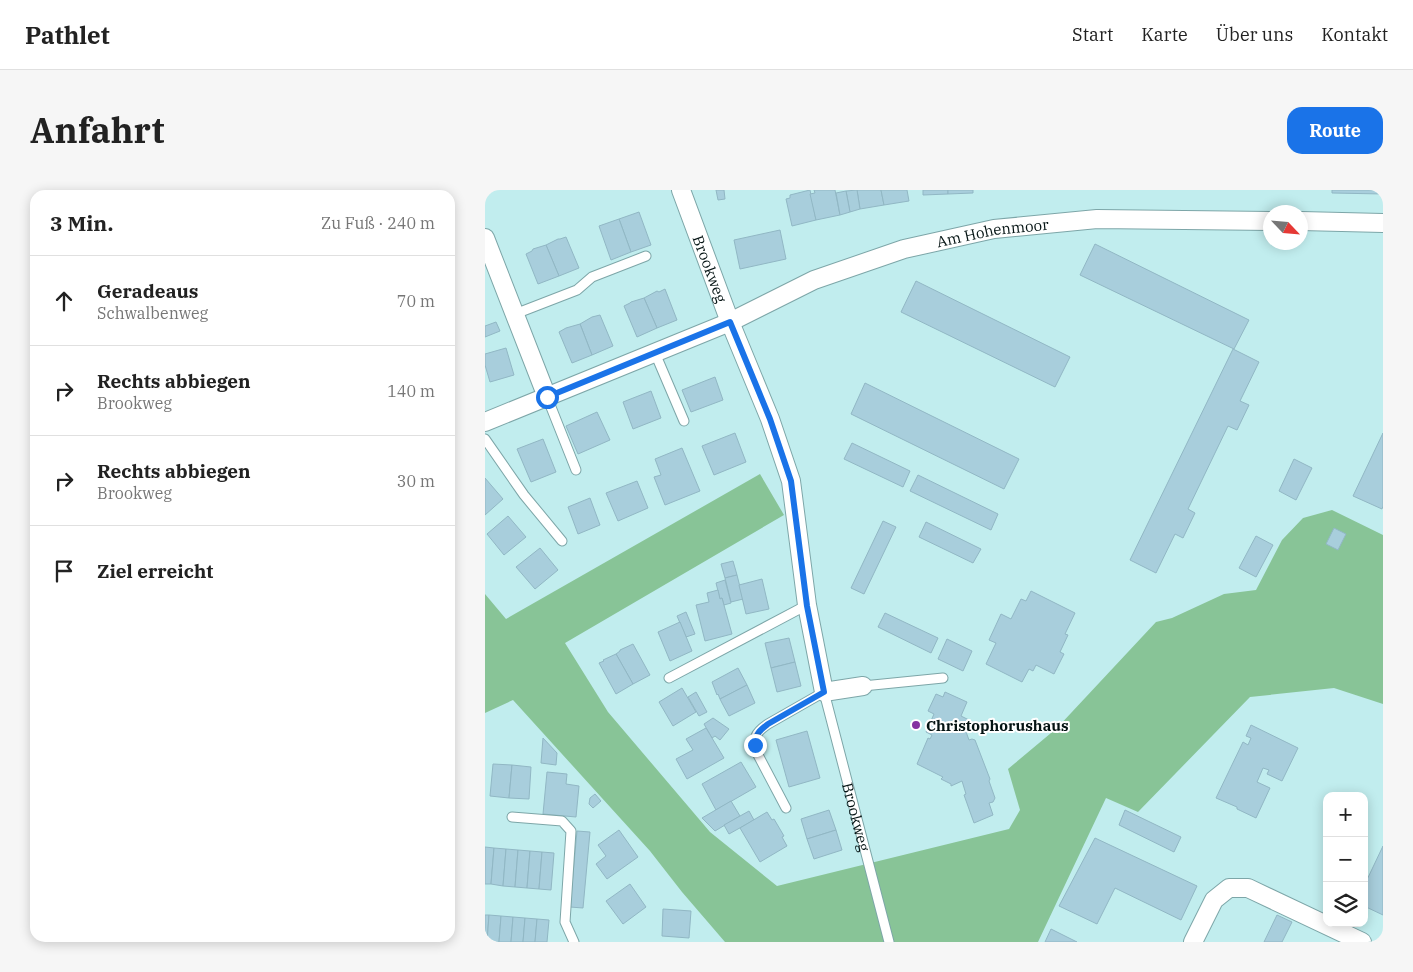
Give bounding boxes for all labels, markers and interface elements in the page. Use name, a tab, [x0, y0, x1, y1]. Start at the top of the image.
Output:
text: Pathlet	[25, 19, 110, 51]
text: Start	[1072, 23, 1113, 46]
text: Karte	[1141, 23, 1188, 46]
text: Über uns	[1216, 23, 1293, 46]
text: Kontakt	[1321, 23, 1388, 46]
text: Anfahrt	[30, 107, 164, 153]
button: Route	[1287, 107, 1383, 154]
north arrow	[1263, 205, 1308, 250]
text: 3 Min.	[50, 209, 113, 237]
text: Zu Fuß · 240 m	[321, 213, 435, 233]
street label: Am Hohenmoor	[935, 214, 1050, 251]
street label: Brookweg	[689, 232, 731, 305]
text: Geradeaus	[97, 279, 198, 303]
icon: ahead	[50, 287, 78, 315]
text: 70 m	[397, 291, 435, 311]
text: Schwalbenweg	[97, 303, 208, 323]
text: Rechts abbiegen	[97, 369, 251, 393]
icon: right	[50, 377, 78, 405]
text: 140 m	[387, 381, 435, 401]
route start	[536, 386, 559, 409]
text: Brookweg	[97, 393, 172, 413]
text: Rechts abbiegen	[97, 459, 251, 483]
icon: right	[50, 467, 78, 495]
text: 30 m	[397, 471, 435, 491]
text: Brookweg	[97, 483, 172, 503]
icon: arrive	[50, 557, 78, 585]
text: Ziel erreicht	[97, 559, 213, 583]
place label: Christophorushaus	[926, 716, 1069, 735]
marker: Christophorushaus	[910, 719, 922, 731]
route end	[744, 734, 767, 757]
street label: Brookweg	[838, 780, 874, 853]
map controls	[1323, 792, 1368, 927]
button: +	[1323, 792, 1368, 837]
button: −	[1323, 837, 1368, 882]
button: layers	[1323, 882, 1368, 927]

